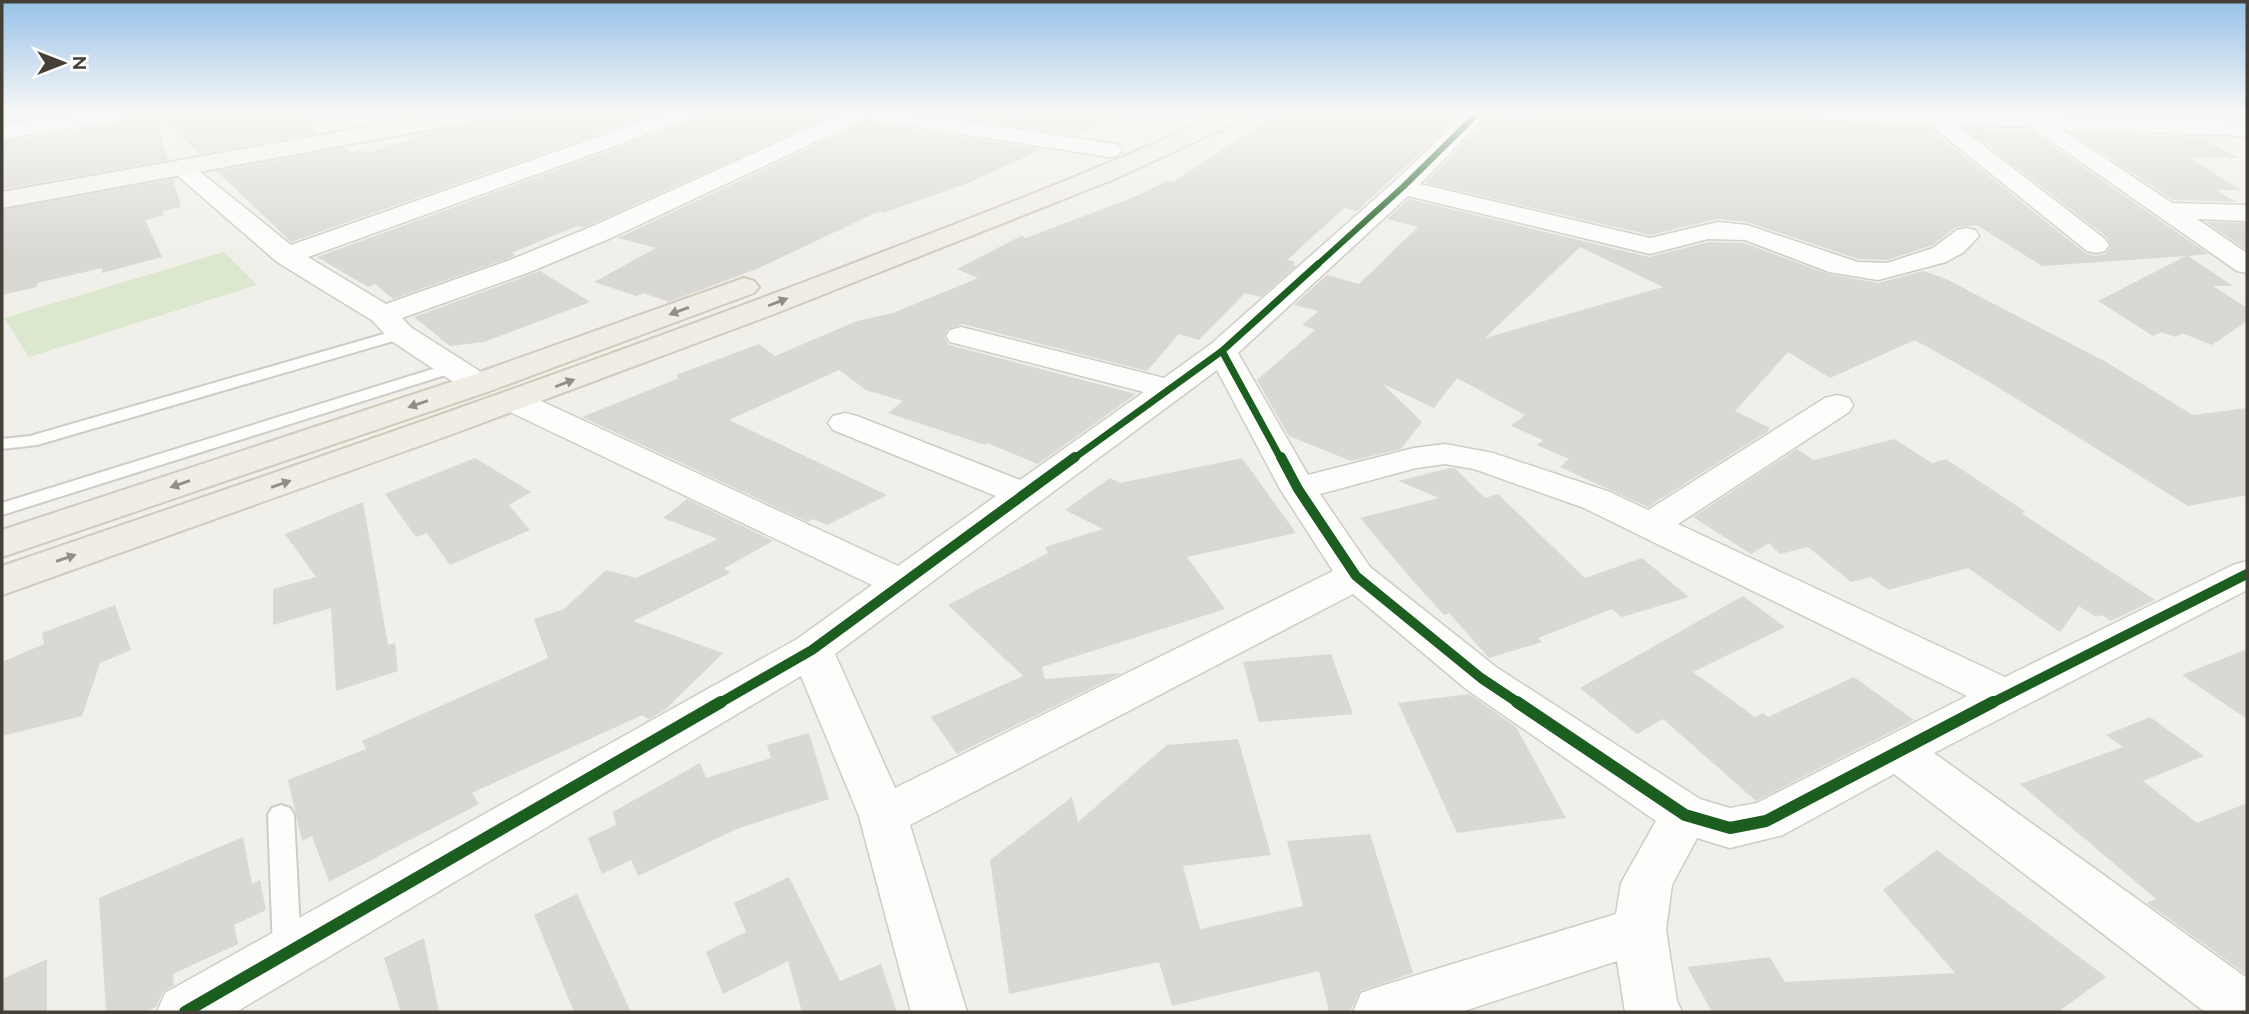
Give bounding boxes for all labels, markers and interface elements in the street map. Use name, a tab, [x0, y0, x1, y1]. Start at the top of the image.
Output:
north arrow	[28, 28, 98, 98]
text: N	[69, 56, 91, 70]
one-way arrow	[767, 297, 788, 308]
one-way arrow	[668, 306, 689, 317]
one-way arrow	[554, 378, 575, 389]
one-way arrow	[408, 399, 429, 410]
one-way arrow	[271, 478, 292, 489]
one-way arrow	[169, 479, 190, 490]
one-way arrow	[56, 552, 77, 563]

